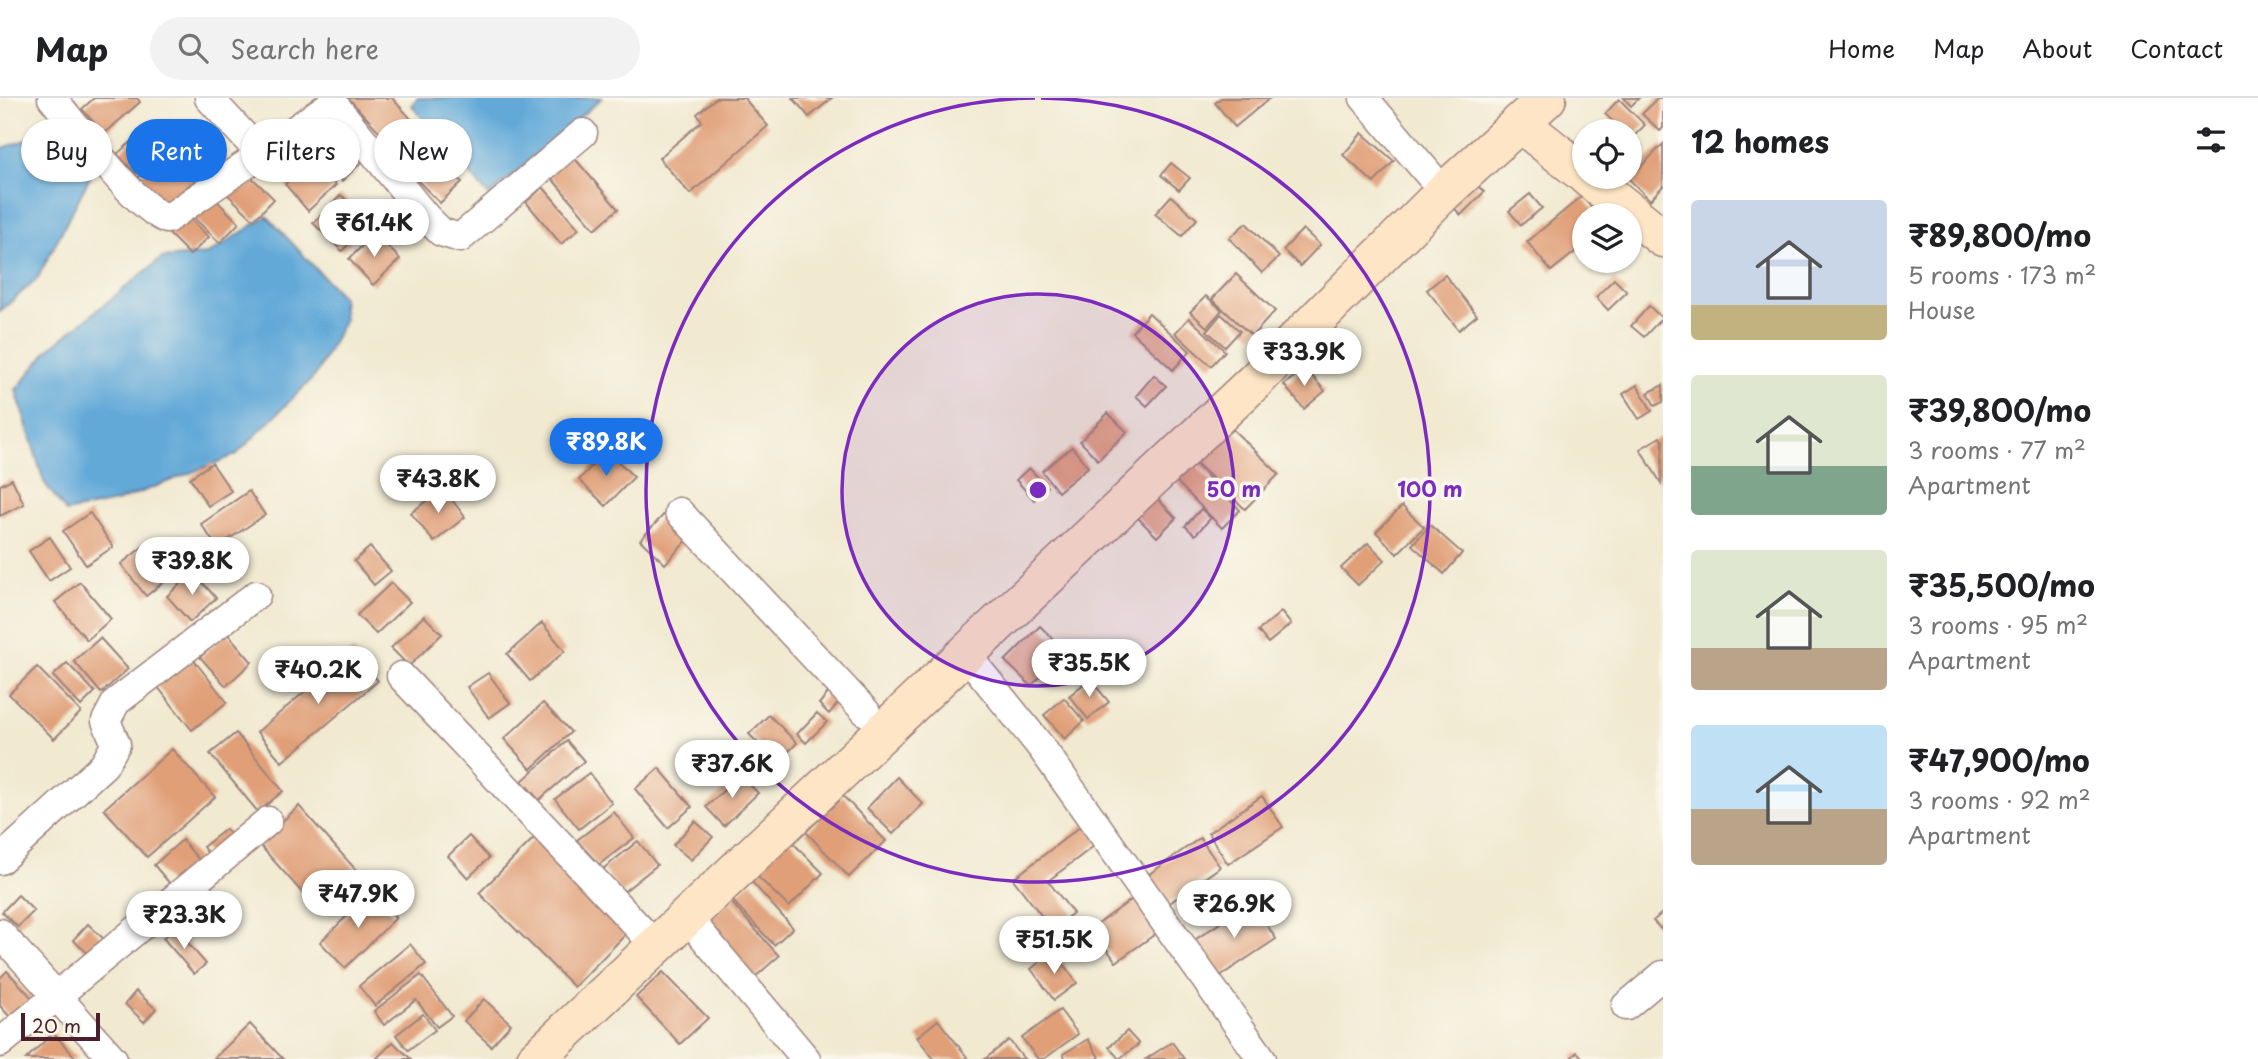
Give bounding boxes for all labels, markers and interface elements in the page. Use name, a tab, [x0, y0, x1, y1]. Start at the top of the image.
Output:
search box	[150, 17, 640, 80]
text: Map	[35, 23, 108, 73]
icon: search	[174, 29, 212, 67]
text: Search here	[230, 29, 379, 68]
text: Home	[1828, 30, 1895, 66]
text: Map	[1933, 30, 1984, 66]
text: About	[2022, 30, 2092, 66]
text: Contact	[2130, 30, 2223, 66]
text: 12 homes	[1691, 118, 1829, 163]
chip: Buy	[21, 119, 112, 182]
chip: Rent	[126, 119, 227, 182]
chip: Filters	[241, 119, 360, 182]
chip: New	[374, 119, 472, 182]
map controls	[1572, 119, 1642, 273]
button: locate	[1572, 119, 1642, 189]
icon: filters	[2192, 121, 2230, 159]
pin: ₹61.4K	[317, 200, 431, 259]
button: layers	[1572, 203, 1642, 273]
text: ₹61.4K	[335, 204, 413, 239]
text: ₹89,800/mo	[1908, 212, 2091, 257]
icon: home	[1747, 228, 1831, 312]
text: 5 rooms · 173 m²	[1908, 257, 2096, 292]
text: House	[1908, 292, 1975, 327]
pin: ₹33.9K	[1247, 328, 1361, 388]
text: ₹33.9K	[1263, 333, 1345, 368]
text: ₹39,800/mo	[1908, 387, 2091, 432]
icon: home	[1747, 403, 1831, 487]
pin: ₹89.8K	[549, 418, 663, 478]
text: ₹89.8K	[566, 423, 646, 458]
text: 3 rooms · 77 m²	[1908, 432, 2086, 467]
pin: ₹43.8K	[381, 456, 495, 515]
text: ₹43.8K	[396, 460, 480, 495]
text: Apartment	[1908, 467, 2031, 502]
text: 50 m	[1207, 472, 1261, 504]
text: 100 m	[1397, 472, 1463, 504]
centre of rings	[1026, 478, 1050, 502]
pin: ₹39.8K	[135, 538, 249, 597]
text: ₹39.8K	[151, 542, 233, 577]
text: ₹35,500/mo	[1908, 562, 2095, 607]
icon: home	[1747, 578, 1831, 662]
text: 3 rooms · 95 m²	[1908, 607, 2088, 642]
pin: ₹35.5K	[1032, 640, 1146, 699]
text: Apartment	[1908, 642, 2031, 677]
text: ₹35.5K	[1048, 644, 1130, 679]
pin: ₹40.2K	[261, 646, 375, 706]
text: ₹40.2K	[274, 651, 362, 686]
text: ₹47,900/mo	[1908, 737, 2090, 782]
pin: ₹37.6K	[675, 740, 789, 800]
text: ₹37.6K	[691, 745, 773, 780]
icon: home	[1747, 753, 1831, 837]
text: 3 rooms · 92 m²	[1908, 782, 2091, 817]
text: Apartment	[1908, 817, 2031, 852]
pin: ₹47.9K	[301, 870, 415, 930]
text: ₹47.9K	[318, 875, 398, 910]
pin: ₹26.9K	[1177, 880, 1291, 940]
text: ₹26.9K	[1193, 885, 1275, 920]
pin: ₹23.3K	[127, 892, 241, 951]
text: ₹23.3K	[142, 896, 226, 931]
pin: ₹51.5K	[997, 916, 1111, 976]
text: ₹51.5K	[1015, 921, 1093, 956]
scale bar	[21, 1010, 100, 1042]
text: 20 m	[32, 1011, 81, 1039]

